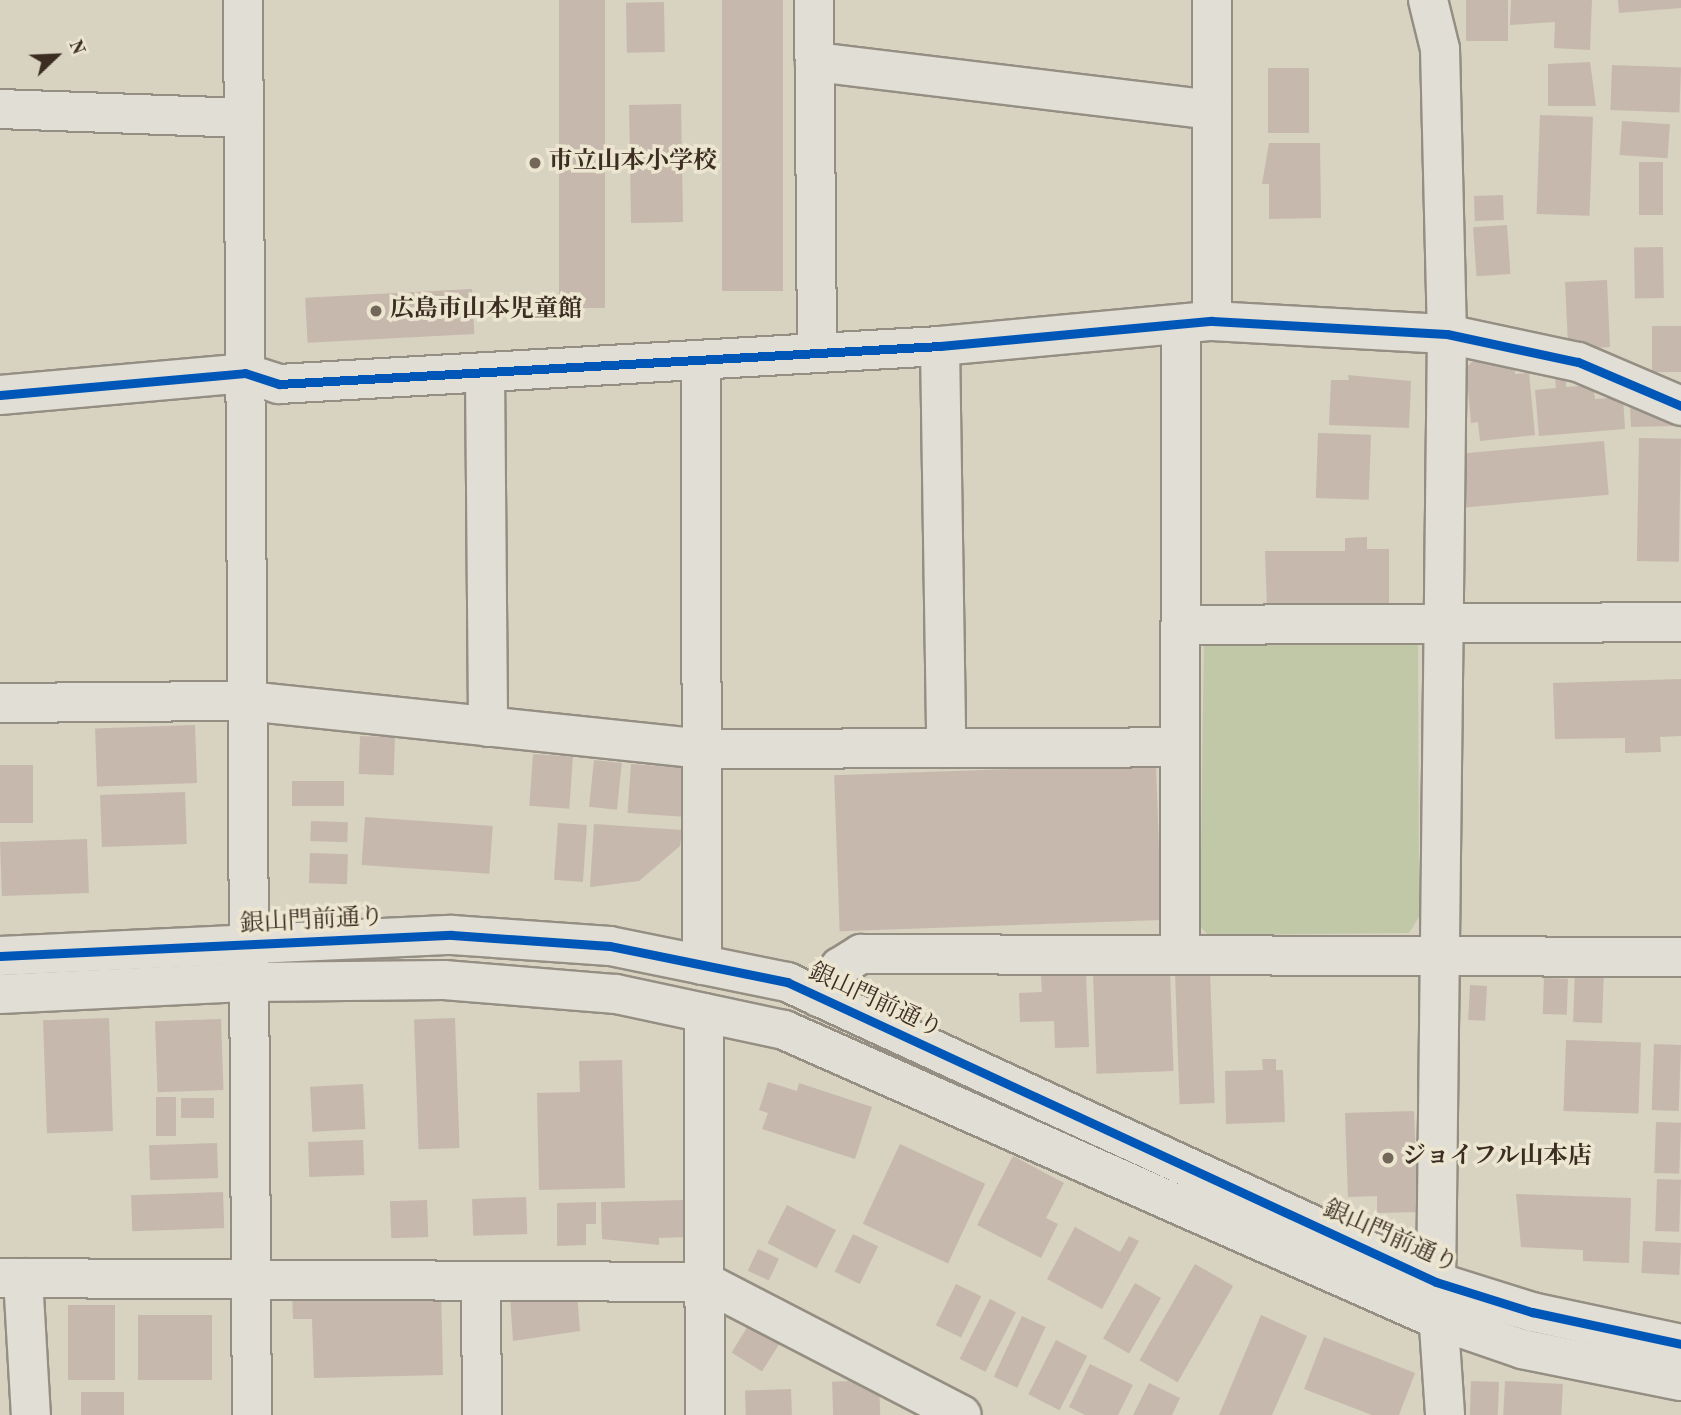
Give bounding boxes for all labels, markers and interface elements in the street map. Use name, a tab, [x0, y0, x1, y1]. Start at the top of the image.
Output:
north arrow	[21, 21, 91, 91]
text: N	[64, 37, 87, 58]
place label: 市立山本小学校	[549, 149, 717, 177]
marker: 市立山本小学校	[527, 155, 543, 171]
place label: 広島市山本児童館	[390, 297, 582, 325]
marker: 広島市山本児童館	[368, 303, 384, 319]
street label: 銀山門前通り	[239, 904, 385, 940]
street label: 銀山門前通り	[804, 959, 946, 1045]
place label: ジョイフル山本店	[1402, 1144, 1594, 1172]
marker: ジョイフル山本店	[1380, 1150, 1396, 1166]
street label: 銀山門前通り	[1318, 1196, 1462, 1280]

